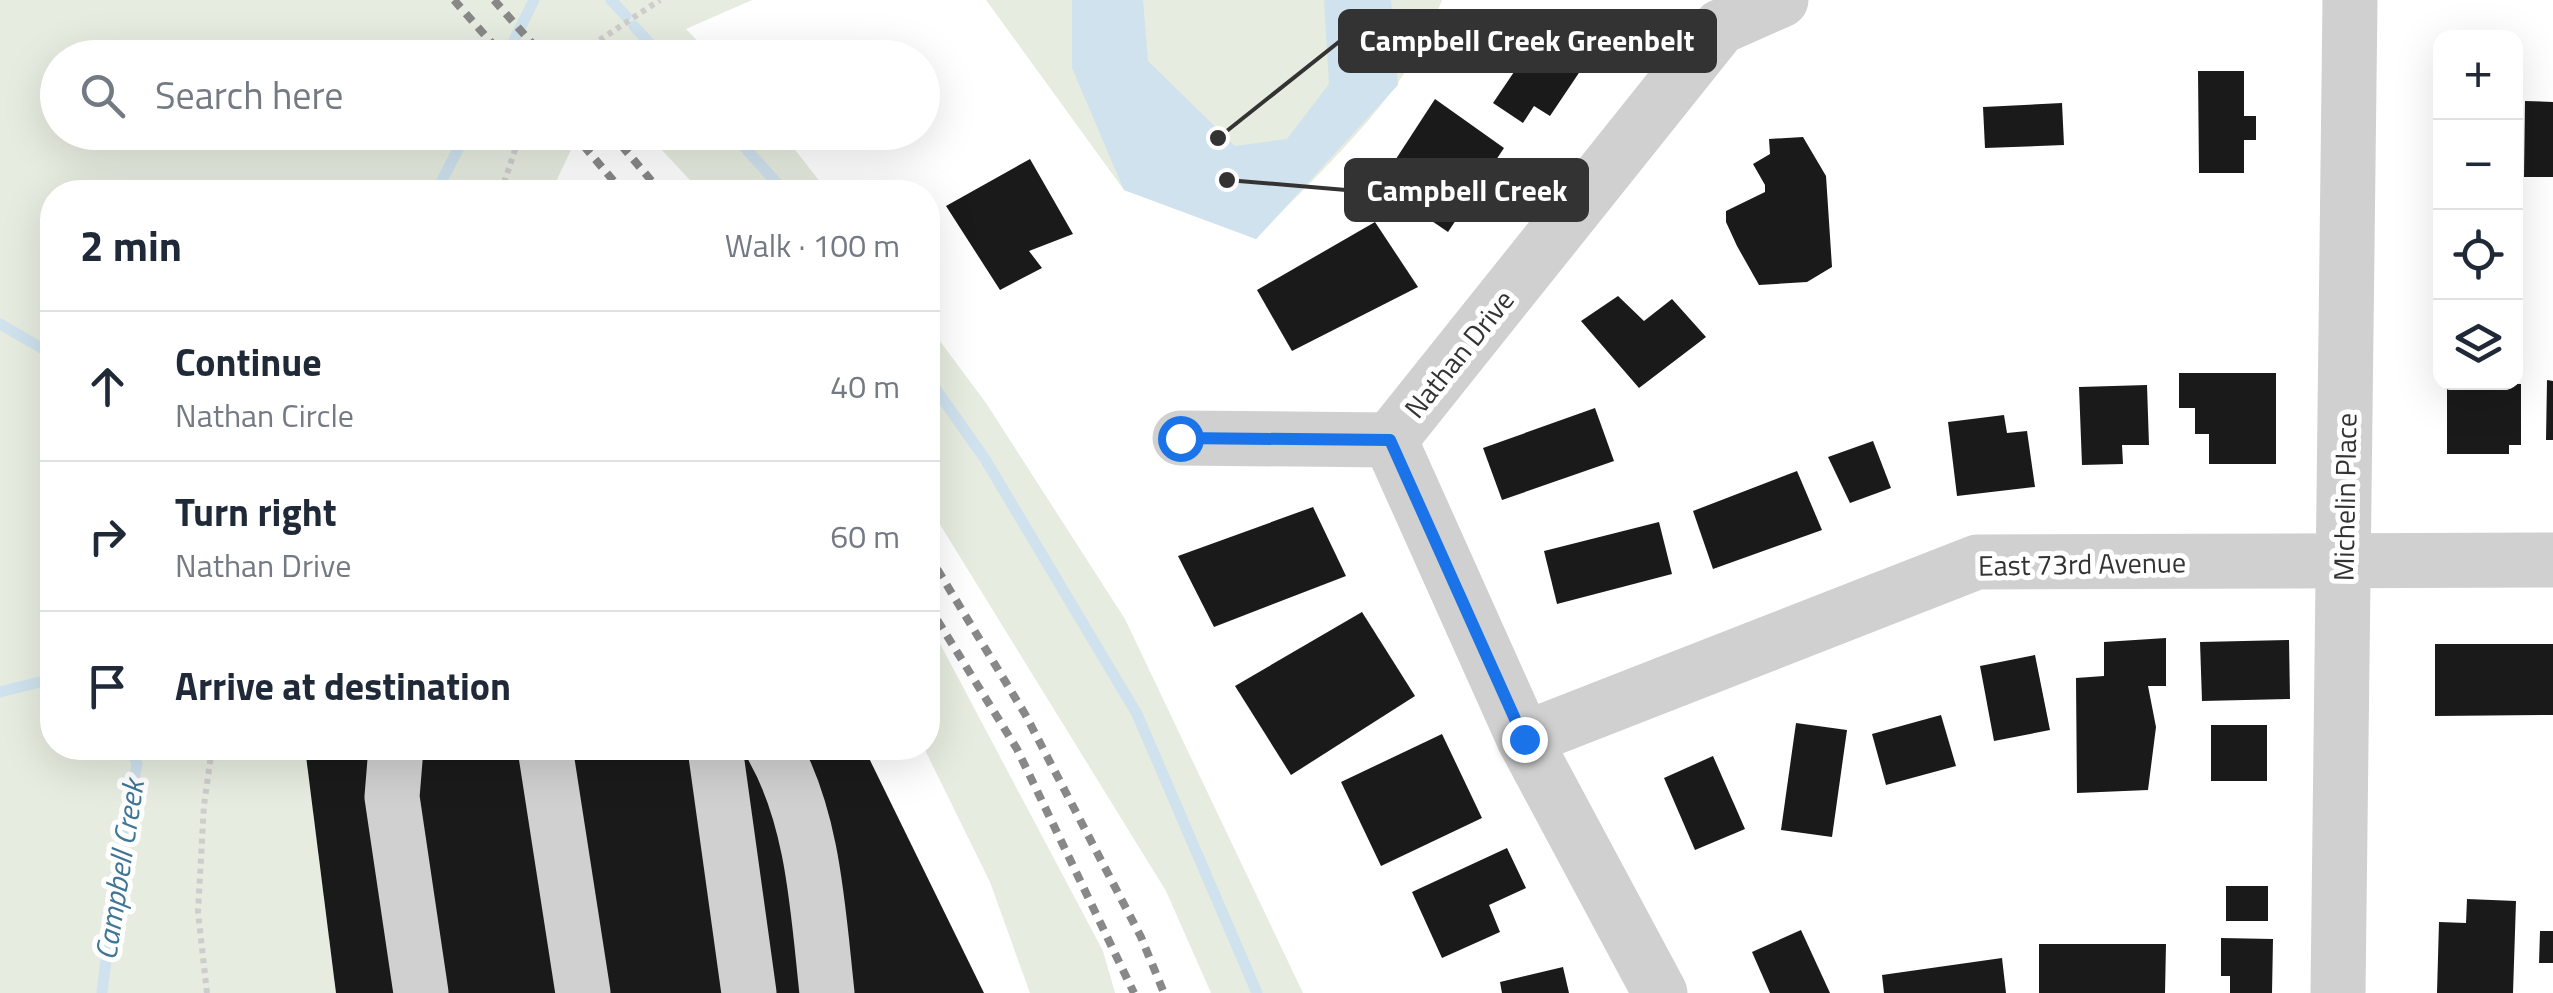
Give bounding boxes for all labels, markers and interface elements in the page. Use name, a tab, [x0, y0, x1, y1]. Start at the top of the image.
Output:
callout: Campbell Creek Greenbelt	[1340, 11, 1715, 71]
text: Campbell Creek Greenbelt	[1360, 17, 1695, 63]
map controls	[2433, 30, 2523, 390]
button: +	[2433, 30, 2523, 120]
search box	[40, 40, 940, 150]
text: Search here	[155, 66, 343, 124]
icon: search	[75, 68, 130, 123]
button: −	[2433, 120, 2523, 210]
callout: Campbell Creek	[1346, 160, 1587, 220]
text: Campbell Creek	[1366, 167, 1568, 213]
button: locate	[2433, 210, 2523, 300]
text: 2 min	[80, 213, 182, 277]
text: Walk · 100 m	[725, 221, 900, 269]
street label: Nathan Drive	[1393, 280, 1524, 427]
button: layers	[2433, 300, 2523, 390]
text: Continue	[175, 333, 322, 391]
icon: ahead	[80, 359, 135, 414]
text: 40 m	[830, 362, 900, 410]
text: Nathan Circle	[175, 391, 354, 439]
street label: Michelin Place	[2322, 413, 2367, 581]
route start	[1158, 416, 1204, 462]
text: Turn right	[175, 483, 337, 541]
icon: right	[80, 509, 135, 564]
text: 60 m	[830, 512, 900, 560]
street label: East 73rd Avenue	[1978, 540, 2186, 587]
text: Nathan Drive	[175, 541, 351, 589]
text: Arrive at destination	[175, 657, 511, 715]
icon: arrive	[80, 659, 135, 714]
route end	[1502, 717, 1548, 763]
water label: Campbell Creek	[82, 773, 157, 963]

